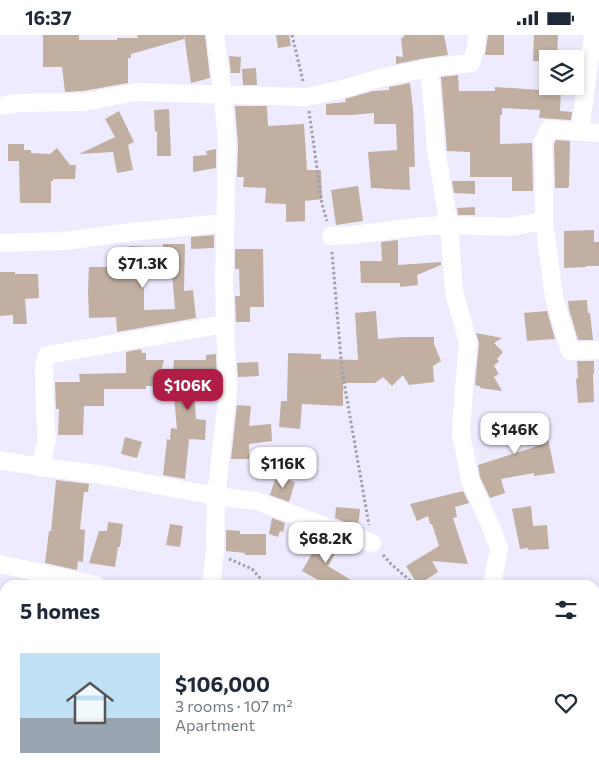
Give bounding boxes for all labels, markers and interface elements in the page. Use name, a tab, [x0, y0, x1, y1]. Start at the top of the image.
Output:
text: 16:37	[25, 6, 72, 29]
map controls	[539, 50, 584, 95]
button: layers	[539, 50, 584, 95]
pin: $71.3K	[102, 247, 184, 289]
text: $71.3K	[118, 253, 168, 272]
pin: $106K	[153, 369, 223, 411]
text: $106K	[164, 375, 212, 394]
pin: $146K	[480, 413, 550, 455]
text: $146K	[491, 419, 539, 438]
pin: $116K	[248, 447, 318, 489]
text: $116K	[261, 453, 305, 472]
pin: $68.2K	[285, 521, 367, 564]
text: $68.2K	[299, 528, 353, 547]
icon: filters	[552, 596, 580, 624]
text: 5 homes	[20, 598, 100, 623]
text: $106,000	[175, 671, 270, 696]
icon: home	[60, 673, 120, 733]
icon: heart	[552, 689, 580, 717]
text: 3 rooms · 107 m²	[175, 696, 293, 715]
text: Apartment	[175, 715, 255, 734]

